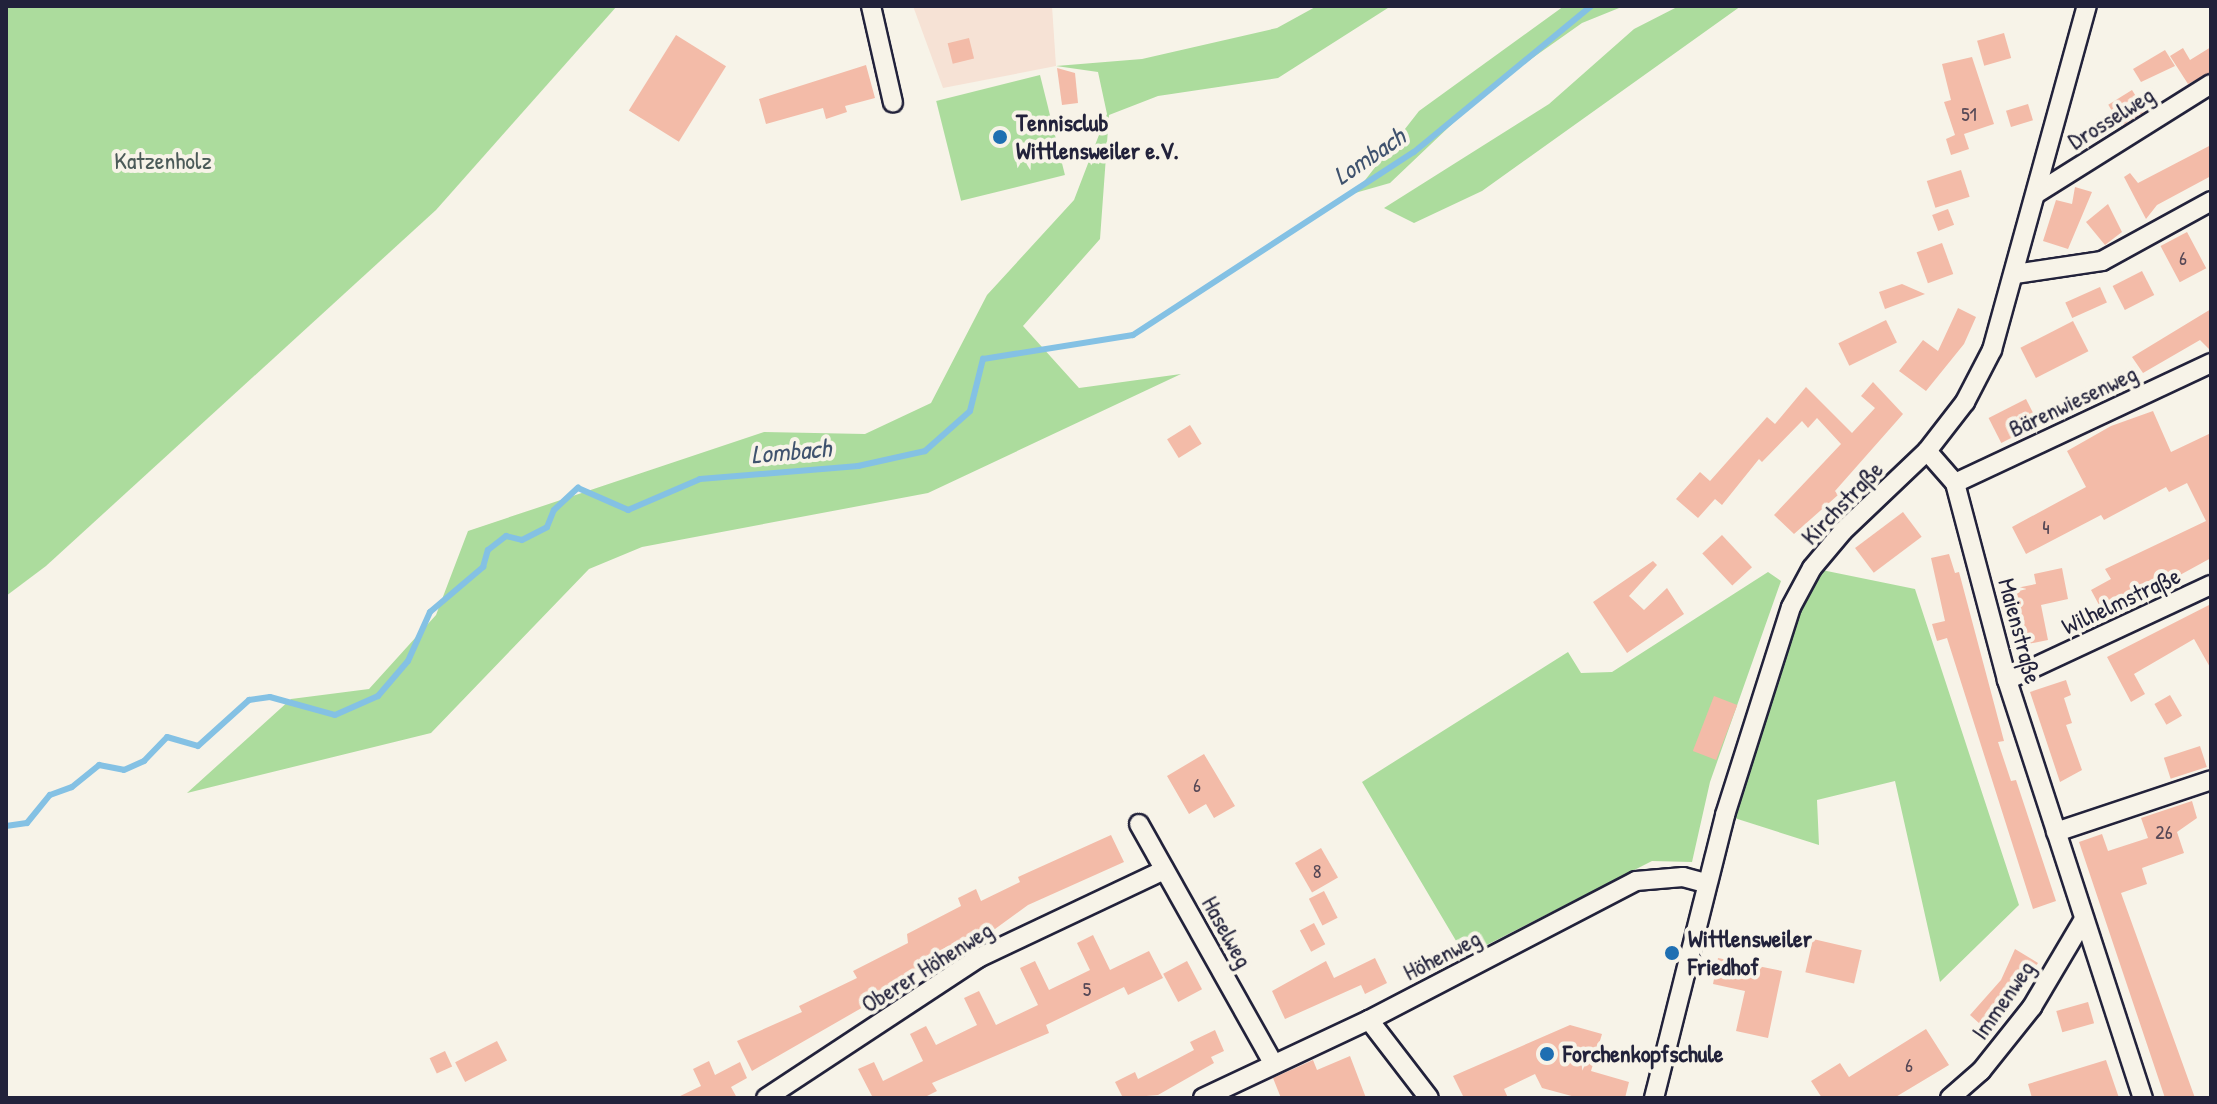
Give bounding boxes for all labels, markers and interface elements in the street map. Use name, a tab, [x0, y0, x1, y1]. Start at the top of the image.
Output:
street label: Drosselweg	[2063, 80, 2159, 156]
house number: 51	[1961, 101, 1977, 125]
place label: Tennisclub Wittlensweiler e.V.	[1016, 109, 1179, 165]
water label: Lombach	[1327, 121, 1411, 191]
marker: Tennisclub Wittlensweiler e.V.	[991, 128, 1009, 146]
park label: Katzenholz	[114, 147, 212, 175]
house number: 6	[2179, 245, 2187, 269]
street label: Bärenwiesenweg	[2004, 359, 2142, 443]
water label: Lombach	[750, 432, 832, 470]
street label: Kirchstraße	[1795, 455, 1889, 551]
house number: 4	[2042, 514, 2050, 538]
street label: Wilhelmstraße	[2057, 561, 2185, 641]
street label: Maienstraße	[1992, 575, 2048, 687]
house number: 6	[1193, 772, 1201, 796]
house number: 26	[2155, 819, 2173, 843]
house number: 8	[1313, 858, 1321, 882]
street label: Haselweg	[1196, 891, 1258, 973]
street label: Oberer Höhenweg	[856, 915, 998, 1019]
street label: Höhenweg	[1399, 923, 1485, 987]
place label: Wittlensweiler Friedhof	[1688, 925, 1812, 981]
marker: Wittlensweiler Friedhof	[1663, 944, 1681, 962]
street label: Immenweg	[1965, 955, 2041, 1045]
house number: 5	[1083, 976, 1091, 1000]
place label: Forchenkopfschule	[1563, 1040, 1723, 1068]
marker: Forchenkopfschule	[1538, 1045, 1556, 1063]
house number: 6	[1905, 1052, 1913, 1076]

